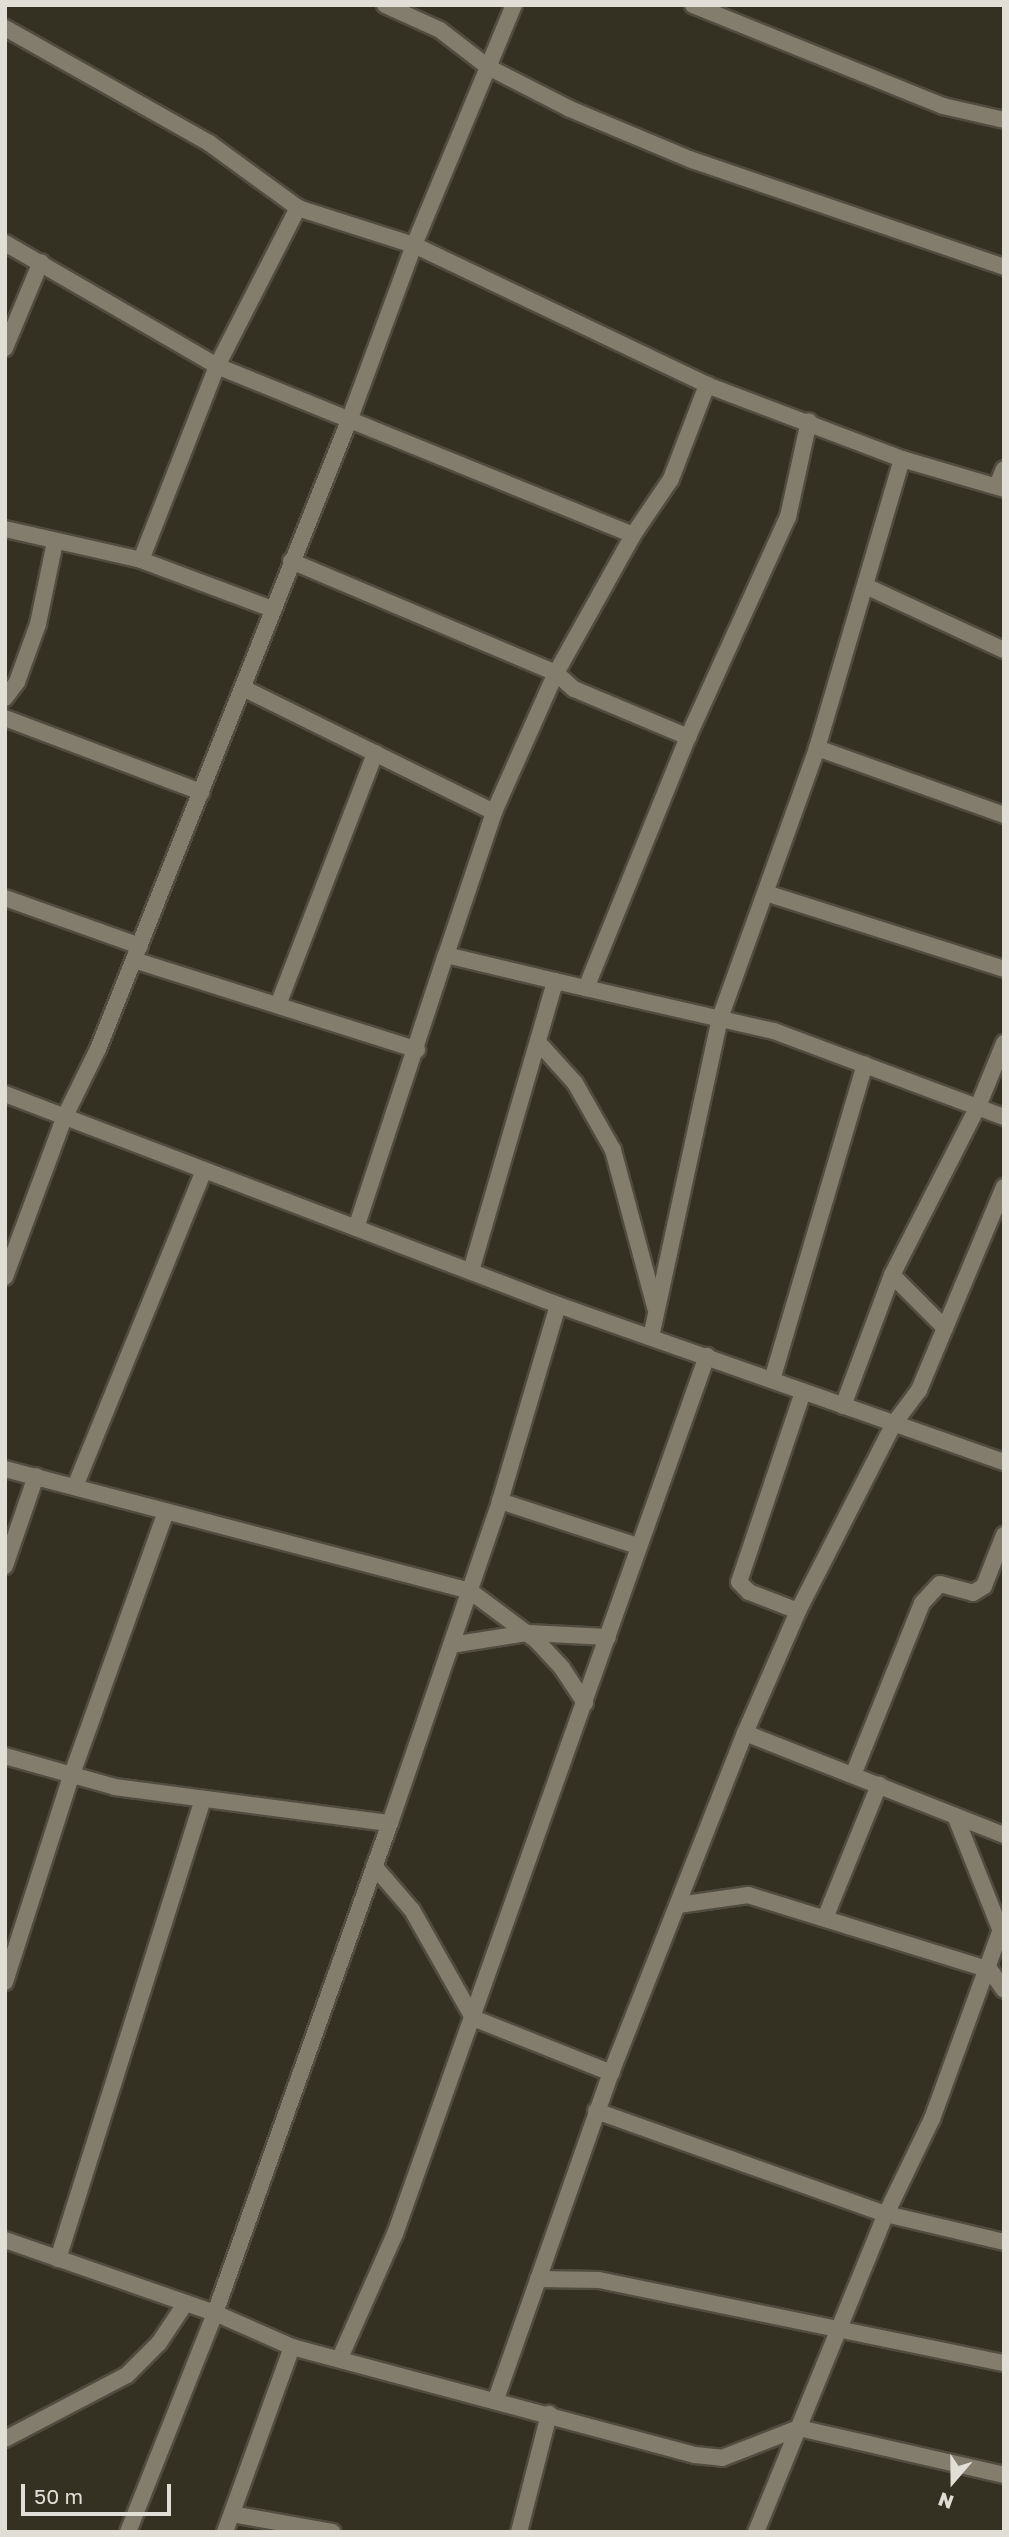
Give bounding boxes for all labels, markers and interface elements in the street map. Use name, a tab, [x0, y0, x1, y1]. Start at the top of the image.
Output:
north arrow	[918, 2446, 988, 2516]
scale bar	[24, 2470, 175, 2514]
text: 50 m	[34, 2483, 83, 2509]
text: N	[935, 2488, 956, 2514]

